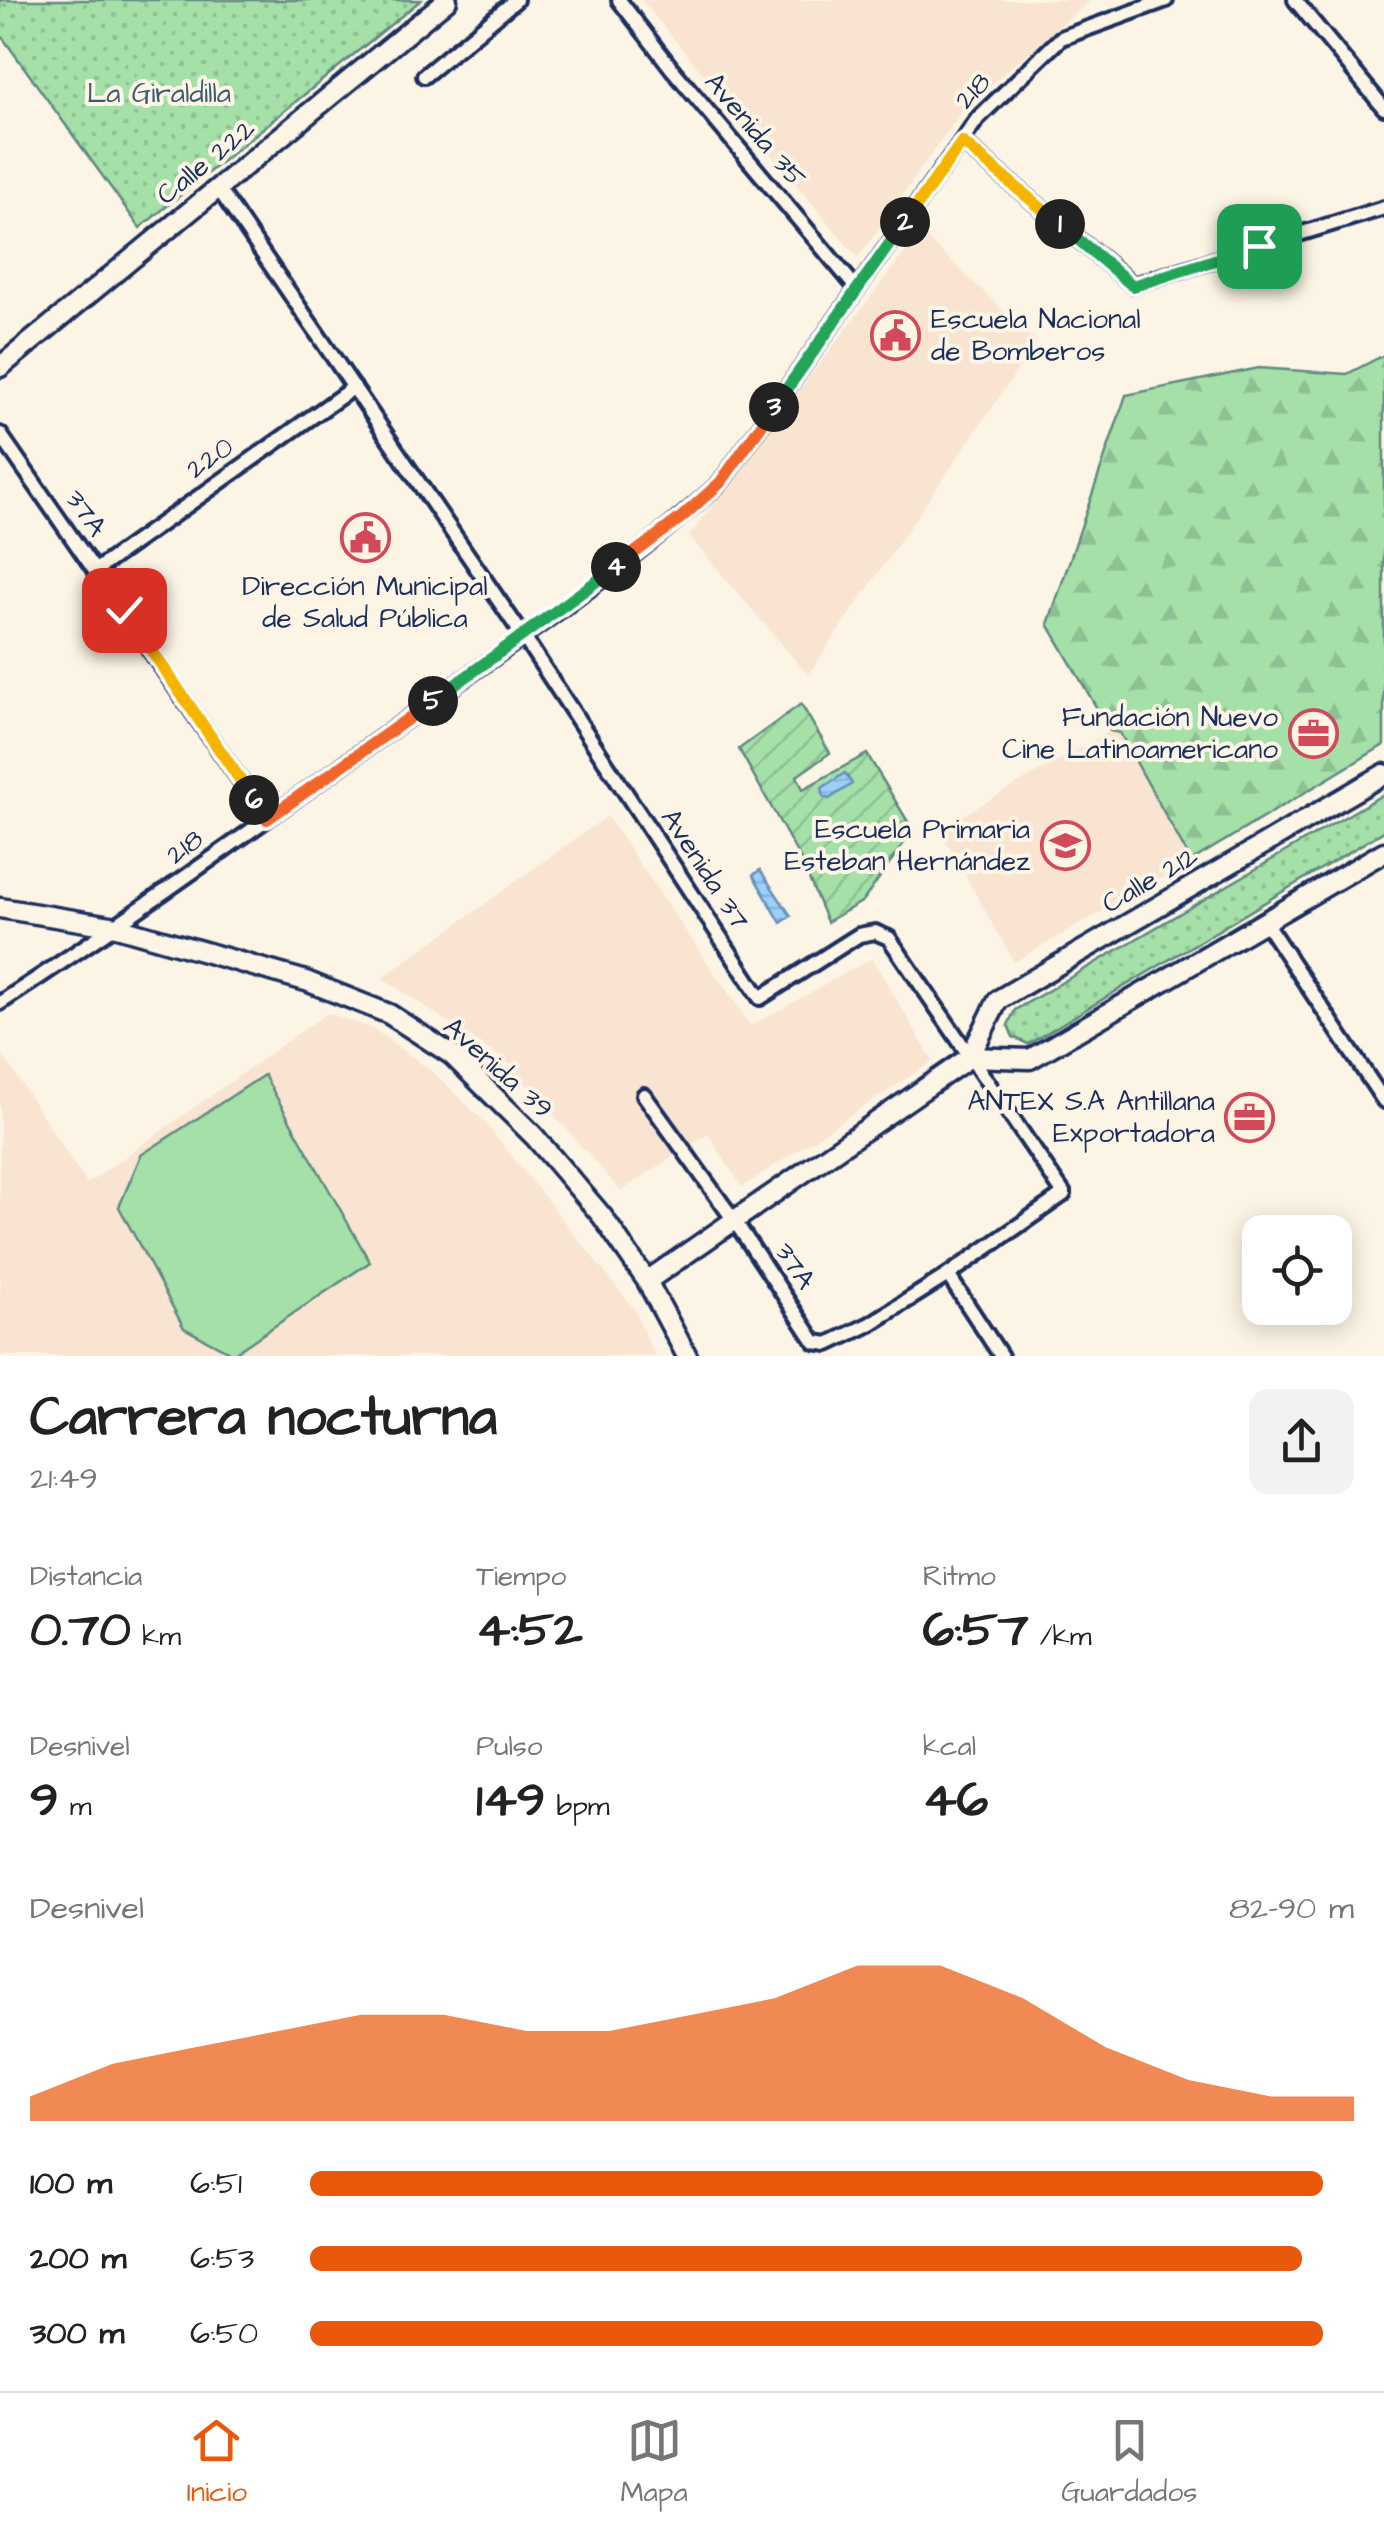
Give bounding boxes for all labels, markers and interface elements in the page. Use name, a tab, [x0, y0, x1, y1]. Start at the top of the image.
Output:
street label: Avenida 35	[695, 64, 815, 196]
street label: 218	[946, 64, 1000, 118]
park label: La Giraldilla	[87, 74, 231, 113]
street label: Calle 222	[148, 110, 264, 214]
pin: 2	[880, 197, 930, 247]
pin: 1	[1035, 199, 1085, 249]
text: 2	[897, 202, 913, 241]
text: 1	[1058, 204, 1062, 243]
pin	[1217, 204, 1302, 289]
icon: arrive	[1232, 219, 1287, 274]
place label: Escuela Nacional de Bomberos	[931, 300, 1141, 371]
public building icon: Escuela Nacional de Bomberos	[870, 309, 922, 361]
pin: 3	[749, 382, 799, 432]
text: 3	[767, 387, 781, 426]
street label: 220	[178, 428, 242, 488]
street label: 37A	[56, 482, 116, 544]
public building icon: Dirección Municipal de Salud Pública	[339, 512, 391, 564]
pin: 4	[591, 542, 641, 592]
text: 4	[606, 547, 626, 586]
place label: Dirección Municipal de Salud Pública	[242, 567, 488, 638]
pin	[82, 568, 167, 653]
icon: check	[97, 583, 152, 638]
pin: 5	[408, 676, 458, 726]
text: 5	[423, 681, 443, 720]
place label: Fundación Nuevo Cine Latinoamericano	[1002, 698, 1278, 769]
office icon: Fundación Nuevo Cine Latinoamericano	[1287, 707, 1339, 759]
pin: 6	[229, 775, 279, 825]
text: 6	[245, 780, 263, 819]
street label: Avenida 37	[651, 801, 759, 937]
place label: Escuela Primaria Esteban Hernández	[785, 810, 1030, 881]
school or university icon: Escuela Primaria Esteban Hernández	[1039, 819, 1091, 871]
street label: 218	[158, 820, 212, 874]
street label: Calle 212	[1095, 837, 1205, 923]
street label: Avenida 39	[434, 1008, 562, 1128]
place label: ANTEX S.A Antillana Exportadora	[968, 1082, 1215, 1153]
office icon: ANTEX S.A Antillana Exportadora	[1224, 1091, 1276, 1143]
map controls	[1242, 1215, 1352, 1325]
button: locate	[1242, 1215, 1352, 1325]
street label: 37A	[765, 1235, 825, 1297]
text: Carrera nocturna	[30, 1380, 497, 1456]
button: share	[1249, 1389, 1354, 1494]
text: 21:49	[30, 1456, 98, 1501]
text: Distancia	[30, 1557, 142, 1596]
text: Tiempo	[476, 1557, 566, 1596]
text: Ritmo	[923, 1557, 996, 1596]
text: 0.70	[30, 1596, 131, 1665]
text: 4:52	[476, 1596, 583, 1665]
text: 6:57	[923, 1596, 1029, 1665]
text: km	[131, 1617, 181, 1656]
text: /km	[1029, 1617, 1091, 1656]
text: Desnivel	[30, 1727, 130, 1766]
text: Pulso	[476, 1727, 543, 1766]
text: kcal	[923, 1727, 976, 1766]
text: 9	[30, 1766, 58, 1835]
text: 149	[476, 1766, 545, 1835]
text: 46	[923, 1766, 988, 1835]
text: m	[58, 1787, 91, 1826]
text: bpm	[545, 1787, 610, 1826]
text: Desnivel	[30, 1886, 144, 1931]
text: 82–90 m	[1229, 1886, 1354, 1931]
text: 100 m	[30, 2161, 112, 2206]
text: 6:51	[190, 2161, 242, 2206]
text: 200 m	[30, 2236, 126, 2281]
text: 6:53	[190, 2236, 254, 2281]
text: 300 m	[30, 2311, 124, 2356]
text: 6:50	[190, 2311, 258, 2356]
tab: Inicio	[187, 2413, 247, 2512]
tab: Mapa	[620, 2413, 688, 2512]
tab: Guardados	[1061, 2413, 1197, 2512]

